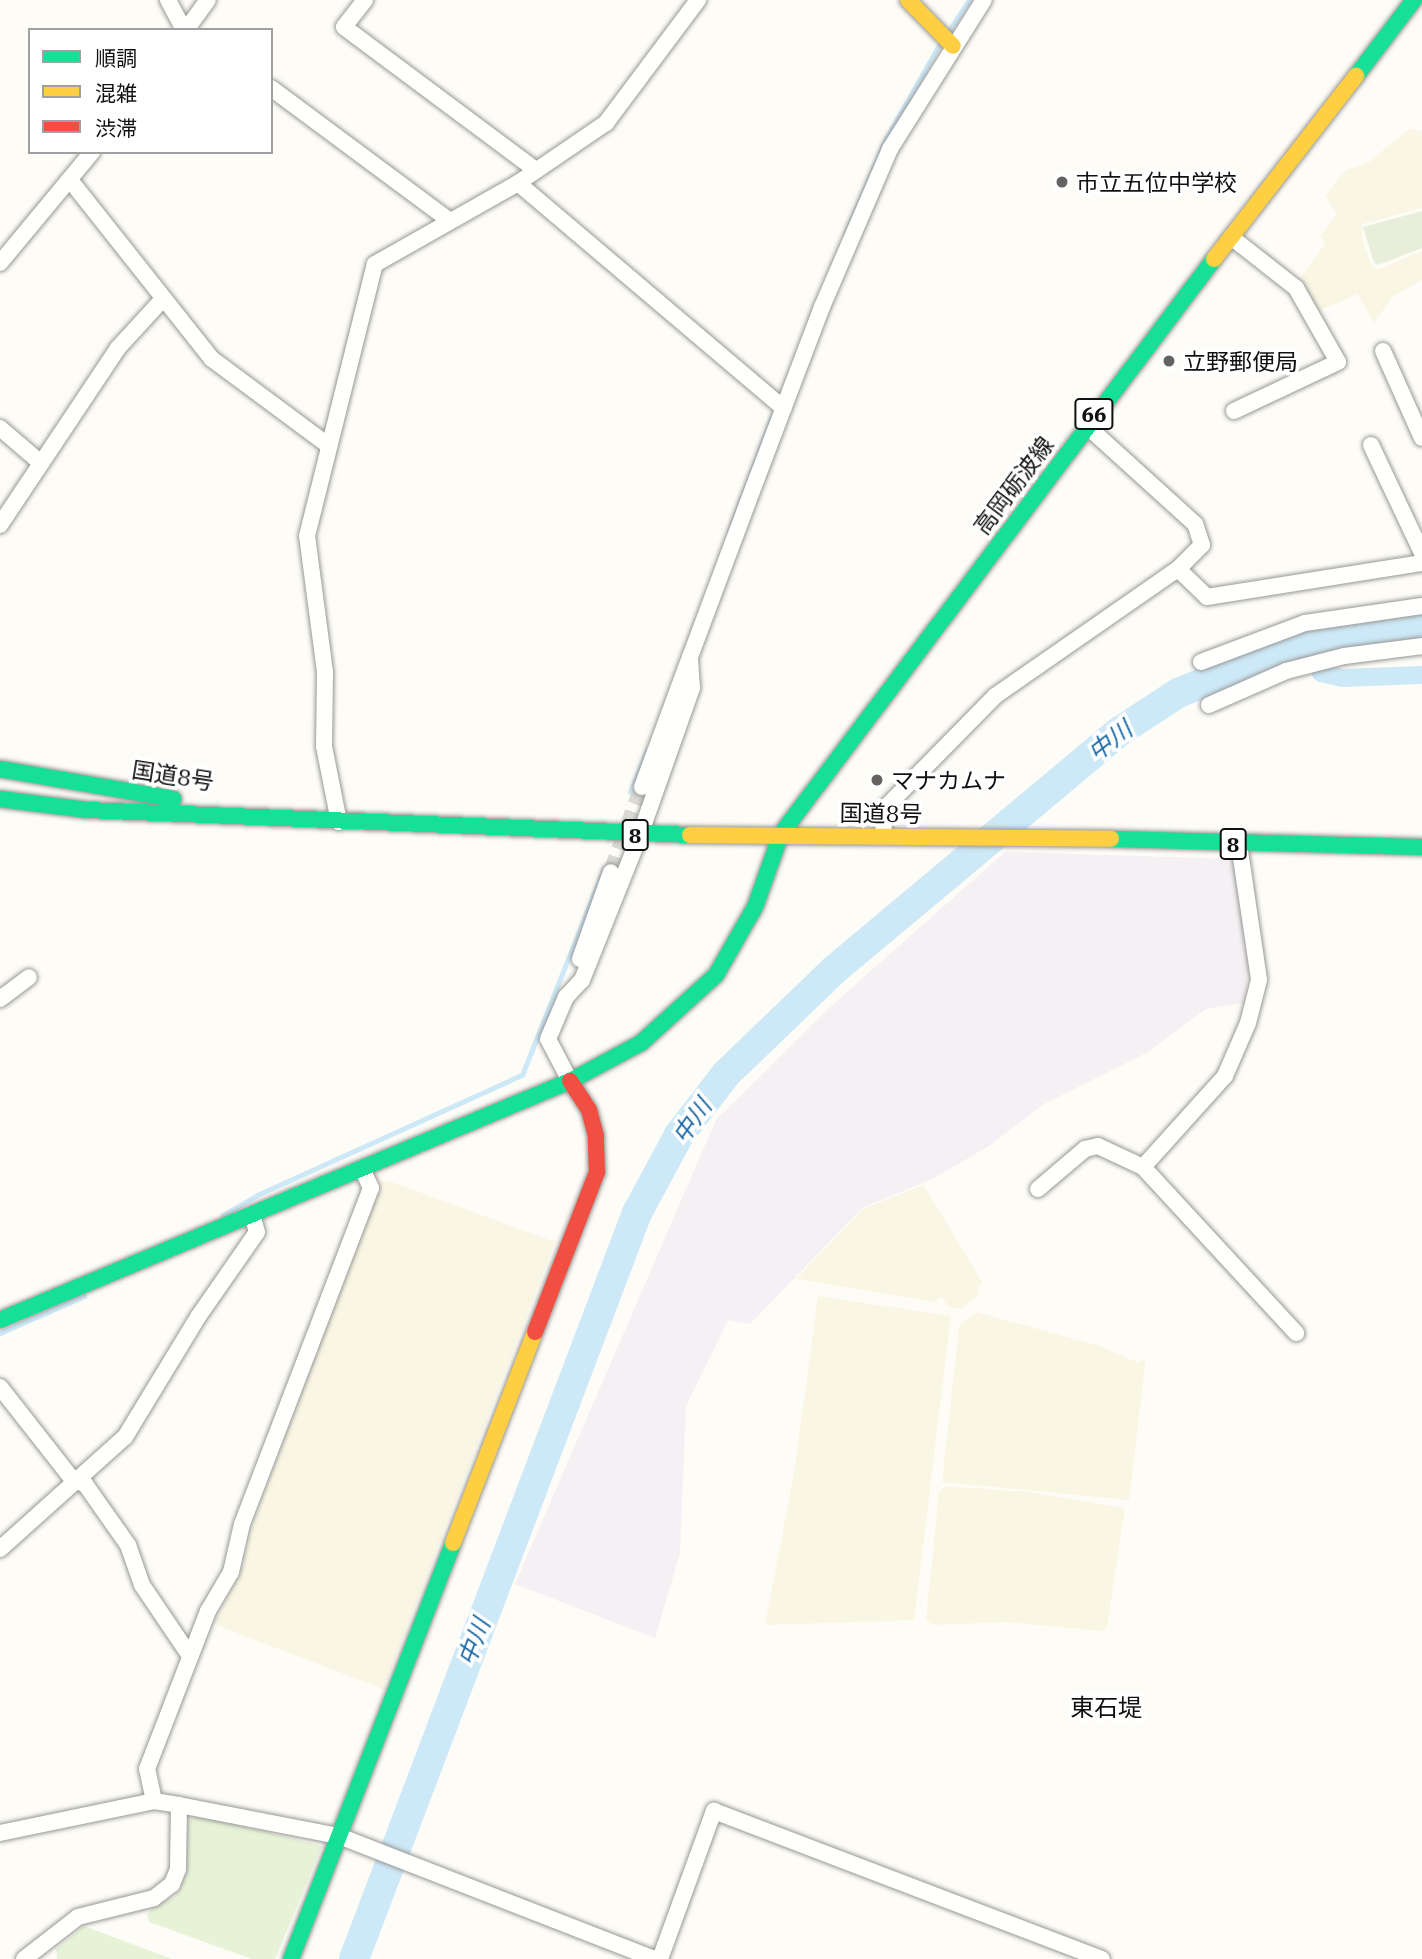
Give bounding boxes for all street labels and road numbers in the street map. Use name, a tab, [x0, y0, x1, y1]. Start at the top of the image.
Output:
road number: 66	[1073, 396, 1115, 432]
street label: 高岡砺波線	[967, 431, 1059, 539]
street label: 国道8号	[130, 755, 216, 795]
street label: 国道8号	[839, 798, 923, 828]
road number: 8	[621, 818, 649, 852]
road number: 8	[1219, 826, 1247, 862]

